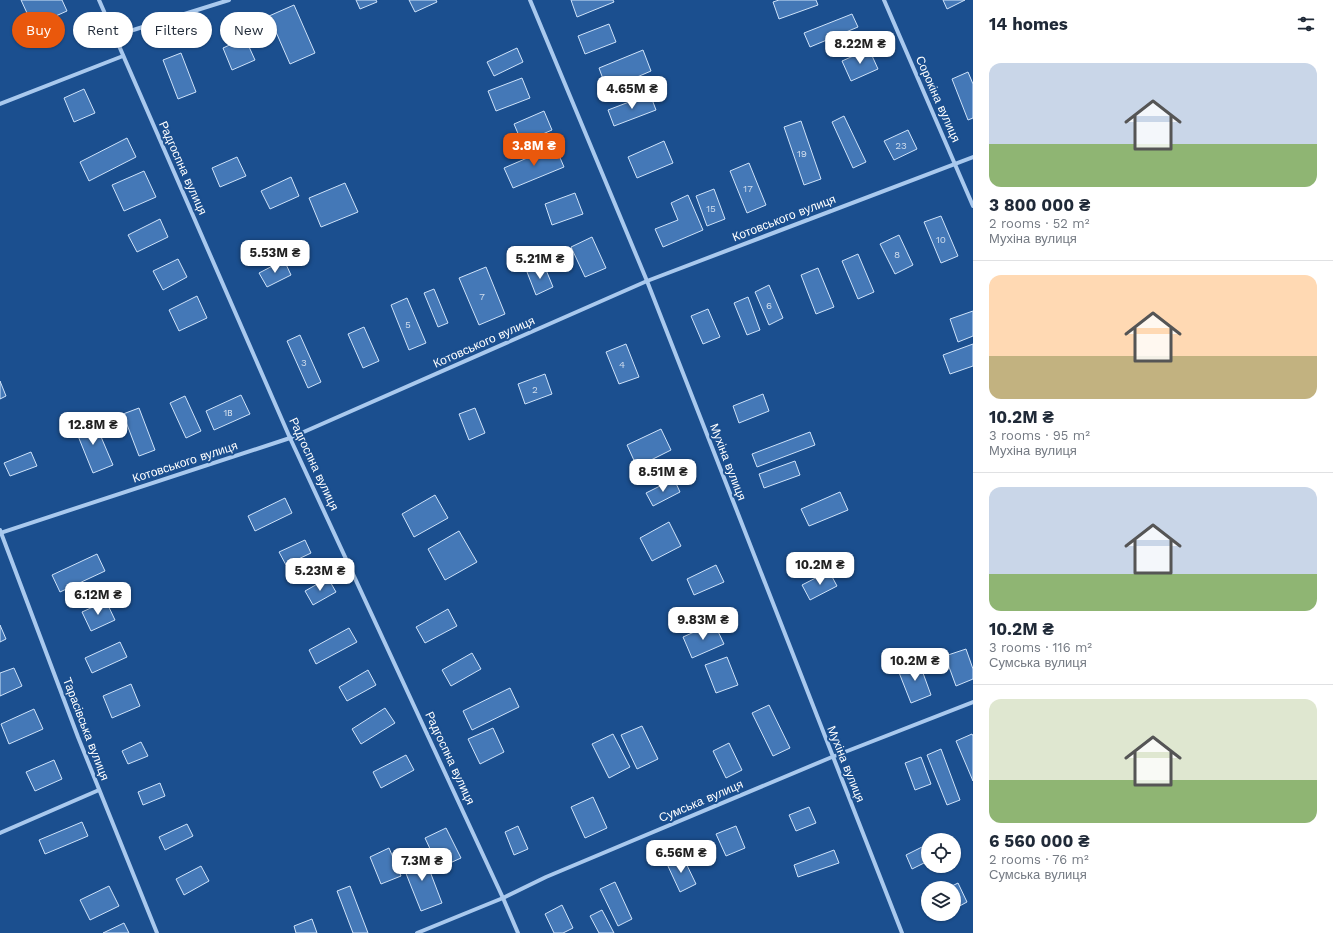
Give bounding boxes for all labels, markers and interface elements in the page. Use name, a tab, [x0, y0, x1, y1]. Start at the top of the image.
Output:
chip: Buy	[12, 12, 65, 48]
chip: Rent	[73, 12, 133, 48]
chip: Filters	[141, 12, 212, 48]
chip: New	[220, 12, 277, 48]
icon: filters	[1295, 13, 1317, 35]
text: 14 homes	[989, 14, 1068, 34]
pin: 8.22M ₴	[823, 31, 897, 65]
text: 8.22M ₴	[834, 36, 886, 51]
street label: Сорокіна вулиця	[913, 54, 963, 144]
pin: 4.65M ₴	[595, 76, 669, 110]
text: 4.65M ₴	[606, 81, 658, 96]
icon: home	[1117, 89, 1189, 161]
street label: Радгоспна вулиця	[156, 119, 210, 217]
pin: 3.8M ₴	[501, 133, 567, 167]
text: 3.8M ₴	[512, 138, 556, 153]
house number: 23	[895, 140, 907, 151]
house number: 19	[797, 148, 807, 159]
house number: 17	[743, 183, 753, 194]
street label: Котовського вулиця	[730, 192, 838, 244]
text: 3 800 000 ₴	[989, 195, 1090, 215]
house number: 15	[706, 203, 716, 214]
text: 2 rooms · 52 m²	[989, 216, 1089, 231]
text: Мухіна вулиця	[989, 231, 1077, 246]
house number: 10	[936, 234, 946, 245]
pin: 5.53M ₴	[238, 240, 312, 274]
text: 5.53M ₴	[250, 245, 300, 260]
pin: 5.21M ₴	[503, 246, 577, 280]
house number: 8	[894, 249, 900, 260]
text: 5.21M ₴	[516, 251, 564, 266]
house number: 7	[479, 291, 485, 302]
house number: 6	[766, 300, 772, 311]
icon: home	[1117, 301, 1189, 373]
street label: Котовського вулиця	[431, 313, 537, 371]
house number: 5	[405, 319, 411, 330]
house number: 3	[301, 357, 307, 368]
house number: 4	[619, 359, 625, 370]
house number: 2	[532, 384, 538, 395]
house number: 1в	[223, 407, 233, 418]
text: 10.2M ₴	[989, 407, 1054, 427]
pin: 12.8M ₴	[56, 412, 130, 446]
street label: Радгоспна вулиця	[286, 415, 342, 513]
text: 12.8M ₴	[68, 417, 118, 432]
street label: Мухіна вулиця	[707, 422, 749, 502]
text: 3 rooms · 95 m²	[989, 428, 1090, 443]
street label: Котовського вулиця	[131, 438, 239, 486]
text: Мухіна вулиця	[989, 443, 1077, 458]
pin: 8.51M ₴	[626, 459, 700, 493]
text: 8.51M ₴	[638, 464, 688, 479]
icon: home	[1117, 513, 1189, 585]
pin: 10.2M ₴	[783, 552, 857, 586]
text: 10.2M ₴	[795, 557, 845, 572]
pin: 5.23M ₴	[283, 558, 357, 592]
text: 5.23M ₴	[294, 563, 346, 578]
pin: 6.12M ₴	[61, 582, 135, 616]
text: 6.12M ₴	[74, 587, 122, 602]
pin: 9.83M ₴	[666, 607, 740, 641]
text: 9.83M ₴	[677, 612, 729, 627]
text: 10.2M ₴	[989, 619, 1054, 639]
text: 3 rooms · 116 m²	[989, 640, 1092, 655]
pin: 10.2M ₴	[878, 648, 952, 682]
text: 10.2M ₴	[890, 653, 940, 668]
text: Сумська вулиця	[989, 655, 1087, 670]
street label: Тарасівська вулиця	[60, 676, 112, 782]
street label: Радгоспна вулиця	[422, 709, 478, 807]
street label: Мухіна вулиця	[824, 724, 868, 804]
icon: home	[1117, 725, 1189, 797]
street label: Сумська вулиця	[657, 777, 745, 825]
text: 6 560 000 ₴	[989, 831, 1090, 851]
map controls	[921, 833, 961, 921]
button: locate	[921, 833, 961, 873]
pin: 6.56M ₴	[644, 840, 718, 874]
text: 6.56M ₴	[655, 845, 707, 860]
pin: 7.3M ₴	[389, 848, 455, 882]
text: 2 rooms · 76 m²	[989, 852, 1089, 867]
text: 7.3M ₴	[401, 853, 443, 868]
text: Сумська вулиця	[989, 867, 1087, 882]
button: layers	[921, 881, 961, 921]

